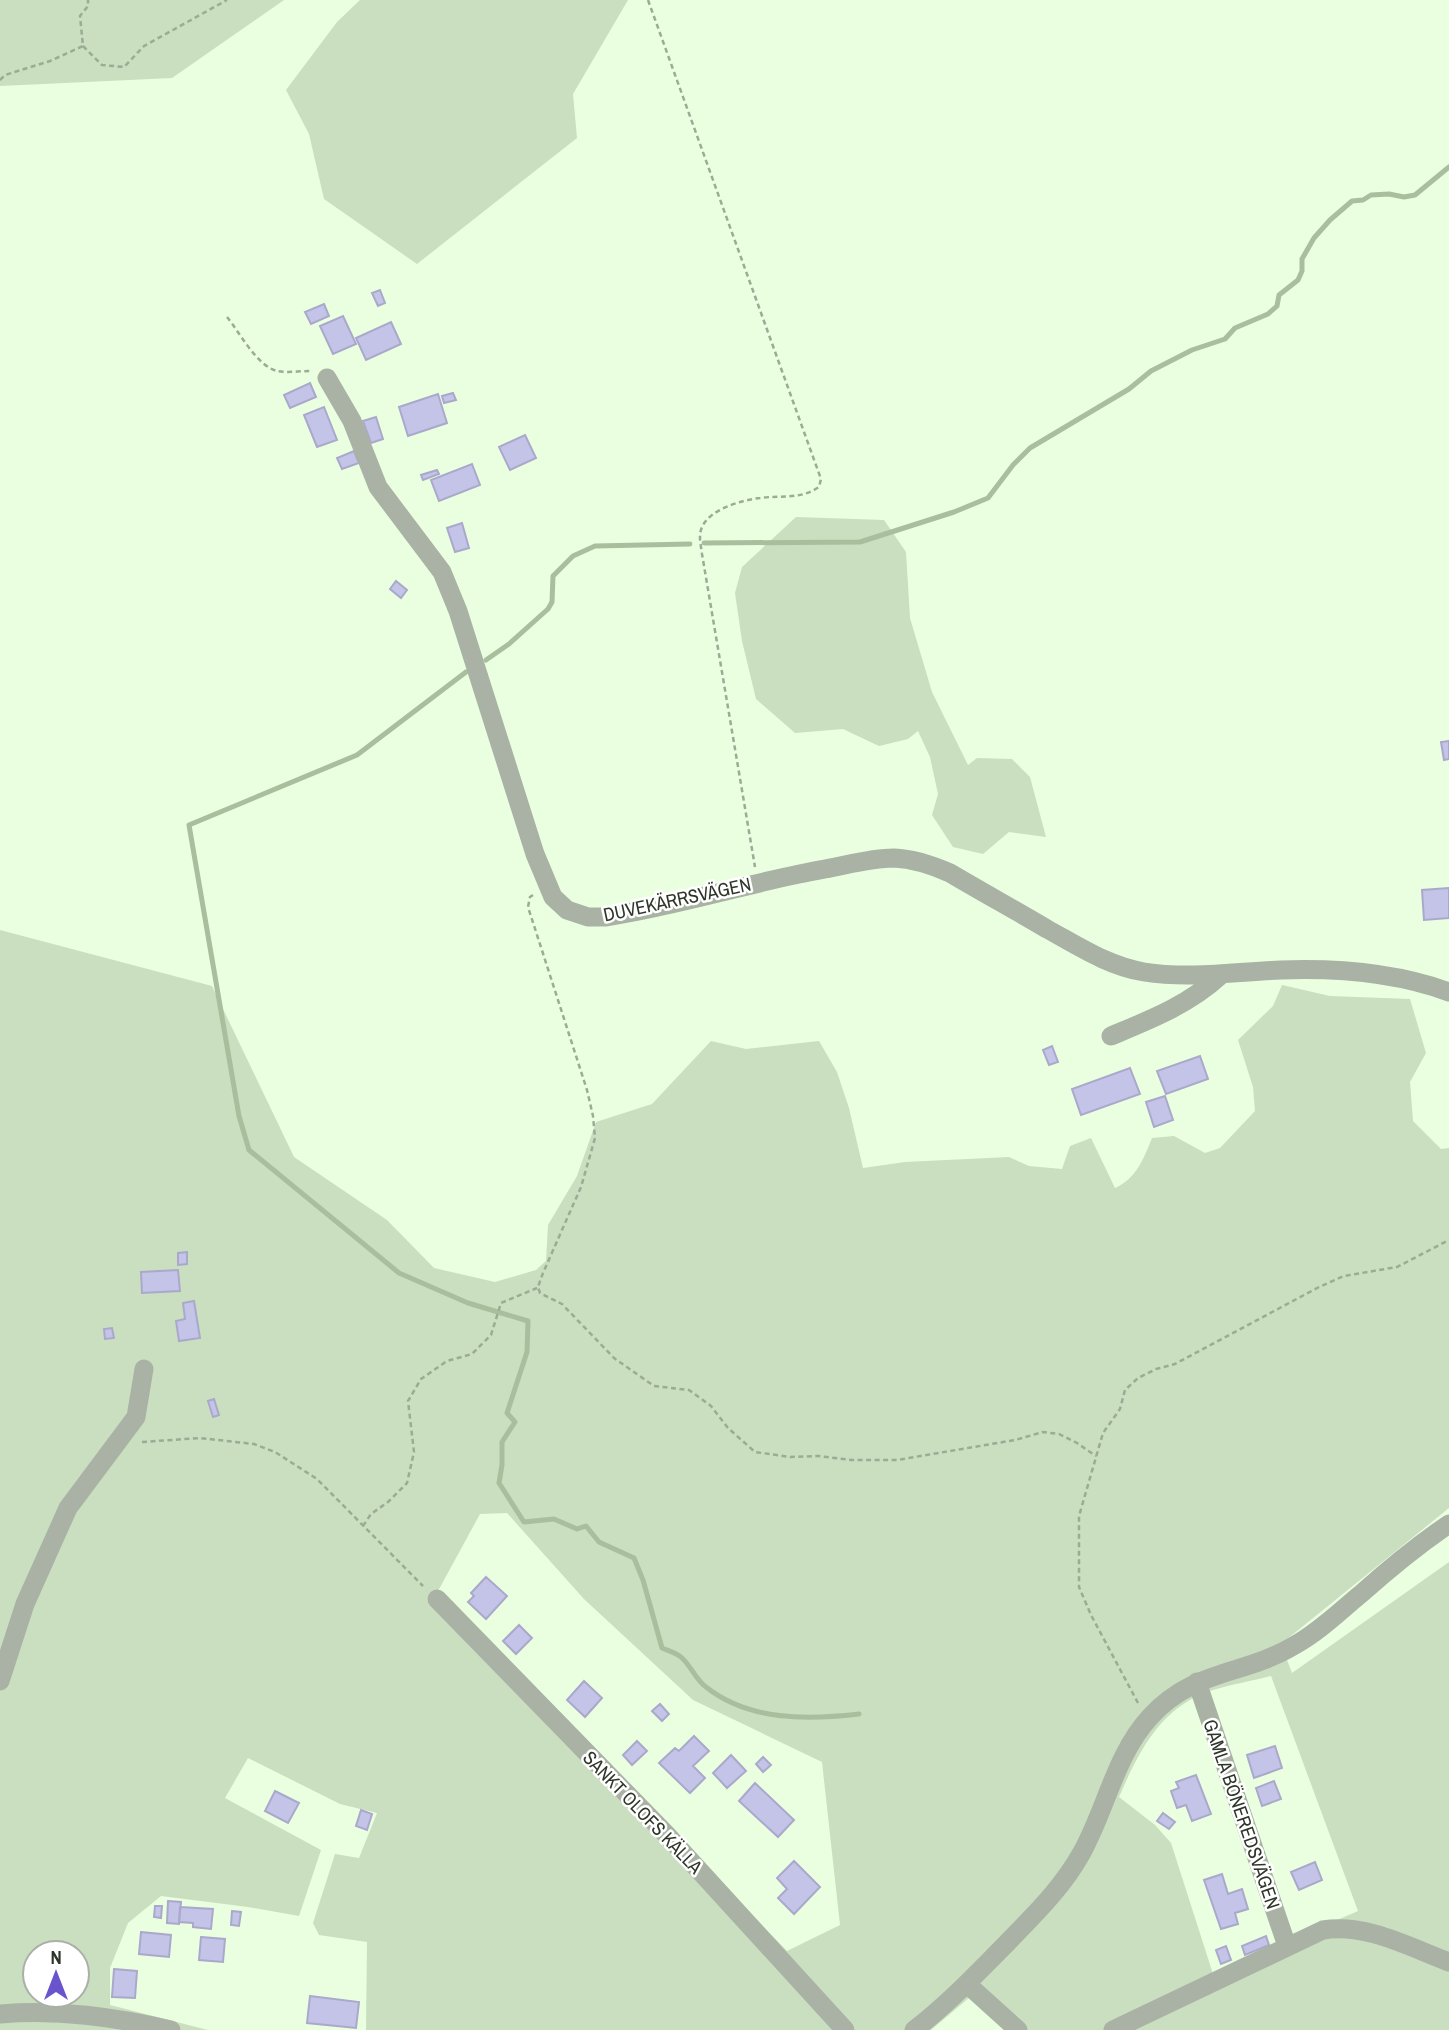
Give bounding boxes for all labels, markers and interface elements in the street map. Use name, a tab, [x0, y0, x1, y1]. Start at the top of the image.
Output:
street label: DUVEKÄRRSVÄGEN	[601, 871, 753, 927]
street label: GAMLA BÖNEREDSVÄGEN	[1197, 1716, 1287, 1912]
street label: SANKT OLOFS KÄLLA	[577, 1745, 709, 1880]
north arrow	[21, 1939, 91, 2009]
text: N	[50, 1944, 62, 1970]

